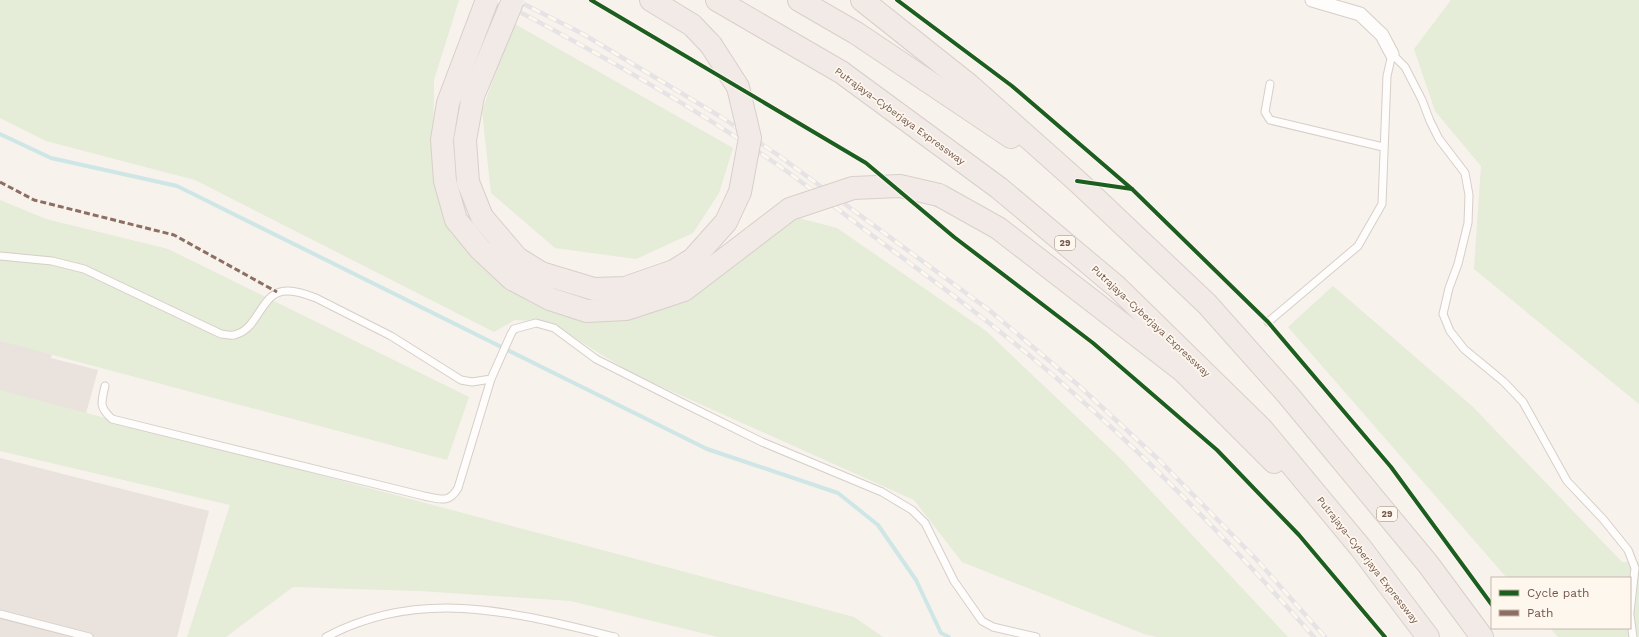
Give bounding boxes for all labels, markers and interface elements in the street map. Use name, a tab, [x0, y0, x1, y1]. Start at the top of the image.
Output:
street label: Putrajaya–Cyberjaya Expressway	[833, 65, 968, 167]
road number: 29	[1055, 236, 1075, 250]
street label: Putrajaya–Cyberjaya Expressway	[1089, 263, 1213, 379]
street label: Putrajaya–Cyberjaya Expressway	[1315, 494, 1421, 626]
road number: 29	[1377, 507, 1397, 521]
legend	[1491, 577, 1631, 629]
text: Cycle path	[1527, 586, 1589, 600]
text: Path	[1527, 606, 1553, 620]

